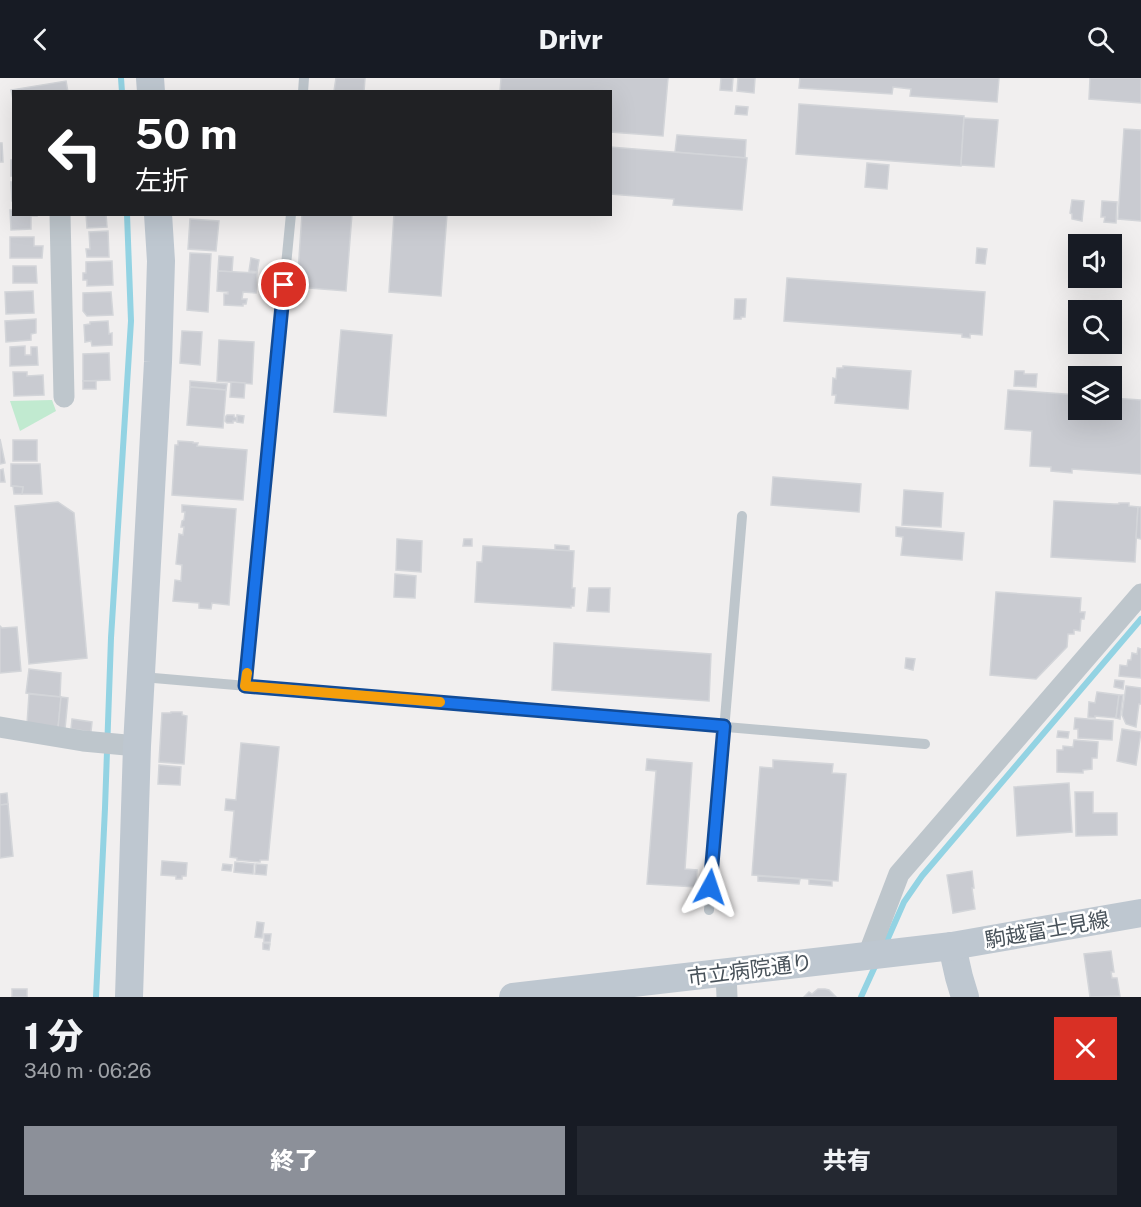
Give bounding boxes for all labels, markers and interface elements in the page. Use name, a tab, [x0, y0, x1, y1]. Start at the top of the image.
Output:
icon: back	[24, 23, 57, 56]
text: Drivr	[538, 23, 603, 55]
icon: search	[1084, 23, 1117, 56]
text: 50 m	[135, 109, 238, 158]
icon: left	[36, 114, 114, 192]
text: 左折	[135, 164, 189, 196]
map controls	[1068, 234, 1122, 420]
button: sound	[1068, 234, 1122, 288]
pin	[258, 259, 309, 310]
icon: arrive	[267, 268, 300, 301]
button: search	[1068, 300, 1122, 354]
button: layers	[1068, 366, 1122, 420]
position arrow	[678, 855, 742, 919]
street label: 駒越富士見線	[983, 906, 1111, 953]
street label: 市立病院通り	[686, 949, 814, 990]
text: 1 分	[24, 1015, 84, 1057]
button: close	[1054, 1017, 1117, 1080]
text: 340 m · 06:26	[24, 1059, 152, 1083]
button: 終了	[24, 1126, 565, 1195]
button: 共有	[577, 1126, 1117, 1195]

